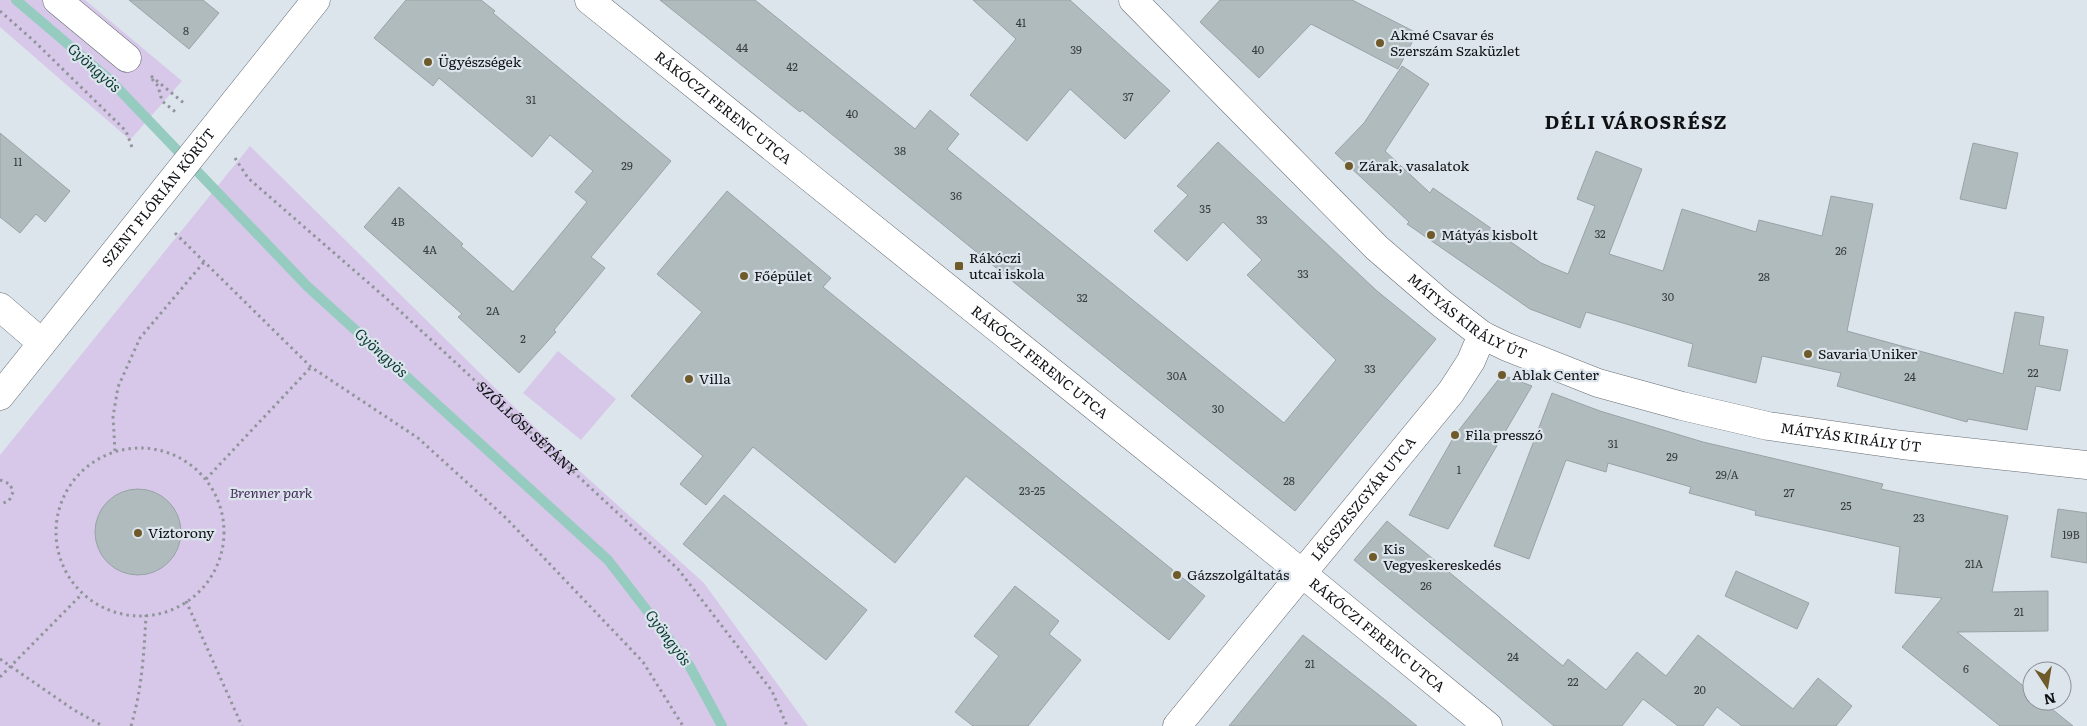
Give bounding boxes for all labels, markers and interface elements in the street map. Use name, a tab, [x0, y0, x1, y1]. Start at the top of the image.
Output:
house number: 41	[1016, 14, 1027, 30]
house number: 8	[183, 22, 189, 38]
place label: Akmé Csavar és Szerszám Szaküzlet	[1390, 24, 1520, 60]
water label: Gyöngyös	[63, 37, 127, 97]
marker: Akmé Csavar és Szerszám Szaküzlet	[1374, 37, 1386, 49]
house number: 44	[736, 39, 748, 55]
house number: 39	[1070, 41, 1082, 57]
house number: 40	[1252, 41, 1264, 57]
street label: RÁKÓCZI FERENC UTCA	[651, 46, 797, 169]
place label: Ügyészségek	[438, 51, 522, 71]
marker: Ügyészségek	[422, 56, 434, 68]
house number: 42	[786, 58, 798, 74]
house number: 37	[1122, 88, 1134, 104]
house number: 31	[526, 91, 537, 107]
house number: 40	[846, 105, 858, 121]
district label: DÉLI VÁROSRÉSZ	[1544, 107, 1728, 135]
street label: SZENT FLÓRIÁN KÖRÚT	[96, 124, 219, 270]
house number: 38	[894, 142, 906, 158]
house number: 11	[14, 153, 23, 169]
place label: Zárak, vasalatok	[1359, 155, 1469, 175]
house number: 29	[621, 157, 633, 173]
marker: Zárak, vasalatok	[1343, 160, 1355, 172]
house number: 36	[950, 187, 962, 203]
house number: 35	[1199, 200, 1211, 216]
house number: 33	[1256, 211, 1268, 227]
house number: 4B	[391, 213, 405, 229]
place label: Mátyás kisbolt	[1441, 224, 1538, 244]
house number: 32	[1594, 225, 1606, 241]
marker: Mátyás kisbolt	[1425, 229, 1437, 241]
house number: 4A	[423, 241, 437, 257]
house number: 26	[1835, 242, 1847, 258]
place label: Rákóczi utcai iskola	[969, 247, 1045, 283]
marker: Rákóczi utcai iskola	[953, 260, 965, 272]
place label: Főépület	[754, 265, 812, 285]
house number: 33	[1297, 265, 1309, 281]
street label: MÁTYÁS KIRÁLY ÚT	[1404, 268, 1530, 363]
house number: 28	[1758, 268, 1770, 284]
marker: Főépület	[738, 270, 750, 282]
house number: 30	[1662, 288, 1674, 304]
house number: 32	[1076, 289, 1088, 305]
street label: RÁKÓCZI FERENC UTCA	[967, 300, 1114, 423]
house number: 2A	[486, 302, 500, 318]
water label: Gyöngyös	[350, 322, 414, 382]
house number: 2	[520, 330, 526, 346]
place label: Savaria Uniker	[1818, 343, 1918, 363]
marker: Savaria Uniker	[1802, 348, 1814, 360]
house number: 33	[1364, 360, 1376, 376]
place label: Ablak Center	[1512, 364, 1599, 384]
house number: 22	[2027, 364, 2039, 380]
house number: 30A	[1167, 367, 1187, 383]
place label: Villa	[699, 368, 731, 388]
house number: 24	[1904, 368, 1916, 384]
marker: Ablak Center	[1496, 369, 1508, 381]
marker: Villa	[683, 373, 695, 385]
street label: SZŐLLŐSI SÉTÁNY	[473, 376, 583, 480]
house number: 30	[1212, 400, 1224, 416]
street label: MÁTYÁS KIRÁLY ÚT	[1779, 417, 1922, 456]
place label: Fila presszó	[1465, 424, 1543, 444]
marker: Fila presszó	[1449, 429, 1461, 441]
street label: LÉGSZESZGYÁR UTCA	[1306, 431, 1420, 565]
house number: 31	[1608, 435, 1619, 451]
house number: 29	[1666, 448, 1678, 464]
house number: 1	[1457, 461, 1462, 477]
house number: 29/A	[1715, 466, 1739, 482]
house number: 28	[1283, 472, 1295, 488]
park label: Brenner park	[229, 482, 313, 502]
house number: 23-25	[1019, 482, 1045, 498]
house number: 27	[1783, 484, 1795, 500]
house number: 25	[1840, 497, 1852, 513]
house number: 23	[1913, 509, 1925, 525]
place label: Víztorony	[148, 522, 215, 542]
house number: 19B	[2062, 526, 2080, 542]
marker: Víztorony	[132, 527, 144, 539]
place label: Kis Vegyeskereskedés	[1383, 538, 1501, 574]
marker: Kis Vegyeskereskedés	[1367, 551, 1379, 563]
house number: 21A	[1965, 555, 1983, 571]
place label: Gázszolgáltatás	[1187, 564, 1289, 584]
marker: Gázszolgáltatás	[1171, 569, 1183, 581]
street label: RÁKÓCZI FERENC UTCA	[1305, 572, 1451, 696]
house number: 26	[1420, 577, 1432, 593]
house number: 21	[2014, 603, 2025, 619]
water label: Gyöngyös	[640, 604, 698, 670]
house number: 24	[1507, 648, 1519, 664]
house number: 21	[1305, 655, 1316, 671]
house number: 6	[1963, 660, 1969, 676]
north arrow	[2022, 661, 2072, 711]
house number: 22	[1567, 673, 1579, 689]
house number: 20	[1694, 681, 1706, 697]
text: N	[2042, 689, 2058, 711]

